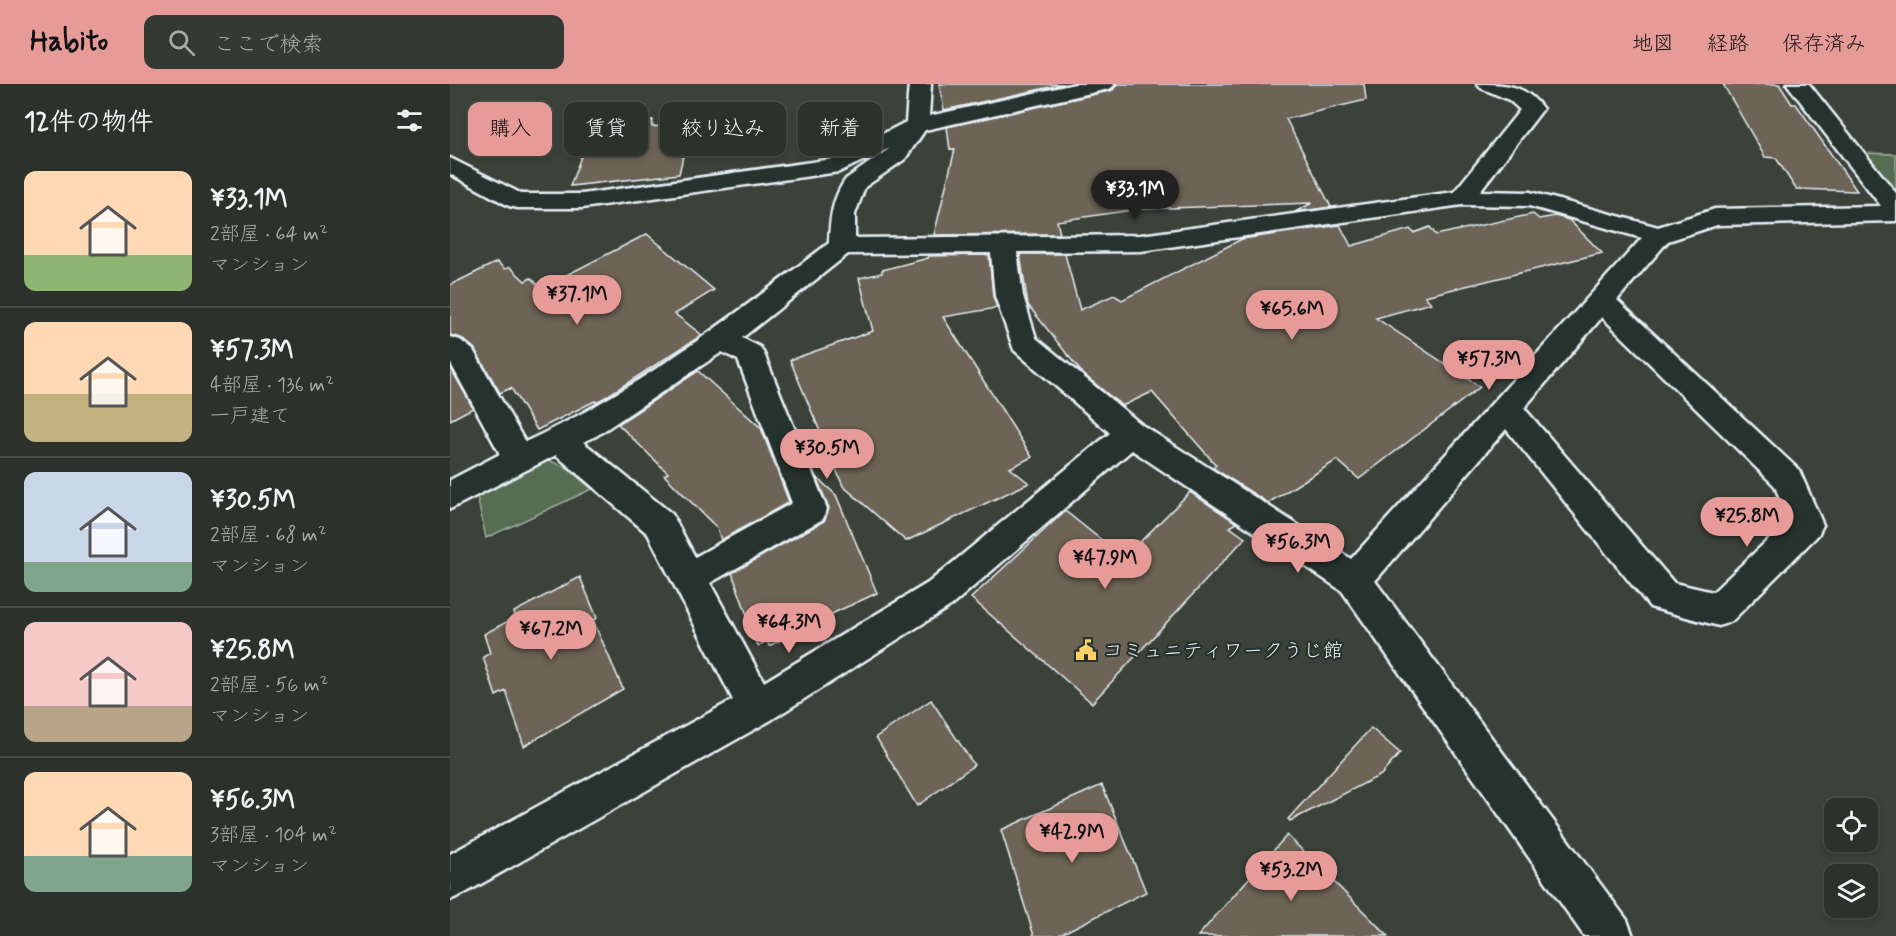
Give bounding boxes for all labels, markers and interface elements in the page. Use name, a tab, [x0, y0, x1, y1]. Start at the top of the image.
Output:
search box	[144, 15, 564, 69]
text: Habito	[30, 24, 108, 61]
icon: search	[165, 26, 198, 59]
text: 地図	[1632, 30, 1674, 58]
text: 経路	[1707, 30, 1749, 58]
text: 保存済み	[1782, 30, 1866, 58]
text: ここで検索	[213, 31, 323, 59]
chip: 購入	[468, 102, 552, 156]
chip: 賃貸	[564, 102, 648, 156]
chip: 絞り込み	[660, 102, 786, 156]
chip: 新着	[798, 102, 882, 156]
icon: filters	[393, 104, 426, 137]
text: 12件の物件	[24, 106, 153, 140]
pin: ¥33.1M	[1086, 170, 1184, 221]
text: ¥33.1M	[1105, 176, 1165, 203]
text: ¥33.1M	[210, 183, 288, 217]
icon: home	[72, 195, 144, 267]
text: 2部屋 · 64 m²	[210, 221, 328, 248]
text: マンション	[210, 252, 309, 279]
pin: ¥37.1M	[528, 275, 626, 326]
text: ¥37.1M	[546, 281, 608, 308]
pin: ¥65.6M	[1243, 290, 1341, 341]
text: ¥65.6M	[1260, 296, 1324, 323]
text: ¥57.3M	[210, 334, 294, 368]
pin: ¥57.3M	[1440, 340, 1538, 391]
icon: home	[72, 346, 144, 418]
text: ¥57.3M	[1457, 346, 1521, 373]
text: 4部屋 · 136 m²	[210, 372, 334, 399]
text: 一戸建て	[210, 403, 290, 430]
pin: ¥30.5M	[778, 429, 876, 480]
text: ¥30.5M	[794, 435, 860, 462]
text: ¥30.5M	[210, 484, 295, 518]
icon: home	[72, 496, 144, 568]
pin: ¥25.8M	[1698, 497, 1796, 548]
text: ¥25.8M	[1715, 503, 1779, 530]
text: 2部屋 · 68 m²	[210, 522, 327, 549]
pin: ¥56.3M	[1249, 523, 1347, 574]
text: ¥56.3M	[1265, 529, 1331, 556]
pin: ¥47.9M	[1056, 539, 1154, 590]
text: ¥47.9M	[1073, 545, 1137, 572]
text: マンション	[210, 553, 309, 580]
pin: ¥64.3M	[740, 603, 838, 654]
text: ¥64.3M	[757, 609, 821, 636]
pin: ¥67.2M	[502, 610, 600, 661]
text: ¥67.2M	[519, 616, 583, 643]
text: ¥25.8M	[210, 634, 294, 668]
public building icon: コミュニティワークうじ館	[1074, 638, 1098, 662]
place label: コミュニティワークうじ館	[1103, 638, 1343, 665]
icon: home	[72, 646, 144, 718]
text: 2部屋 · 56 m²	[210, 672, 328, 699]
text: マンション	[210, 703, 309, 730]
text: ¥56.3M	[210, 784, 295, 818]
icon: home	[72, 796, 144, 868]
map controls	[1824, 798, 1878, 918]
button: locate	[1824, 798, 1878, 852]
pin: ¥42.9M	[1023, 813, 1121, 864]
text: ¥42.9M	[1039, 819, 1105, 846]
text: 3部屋 · 104 m²	[210, 822, 337, 849]
pin: ¥53.2M	[1242, 851, 1340, 902]
text: マンション	[210, 853, 309, 880]
text: ¥53.2M	[1259, 857, 1323, 884]
button: layers	[1824, 864, 1878, 918]

